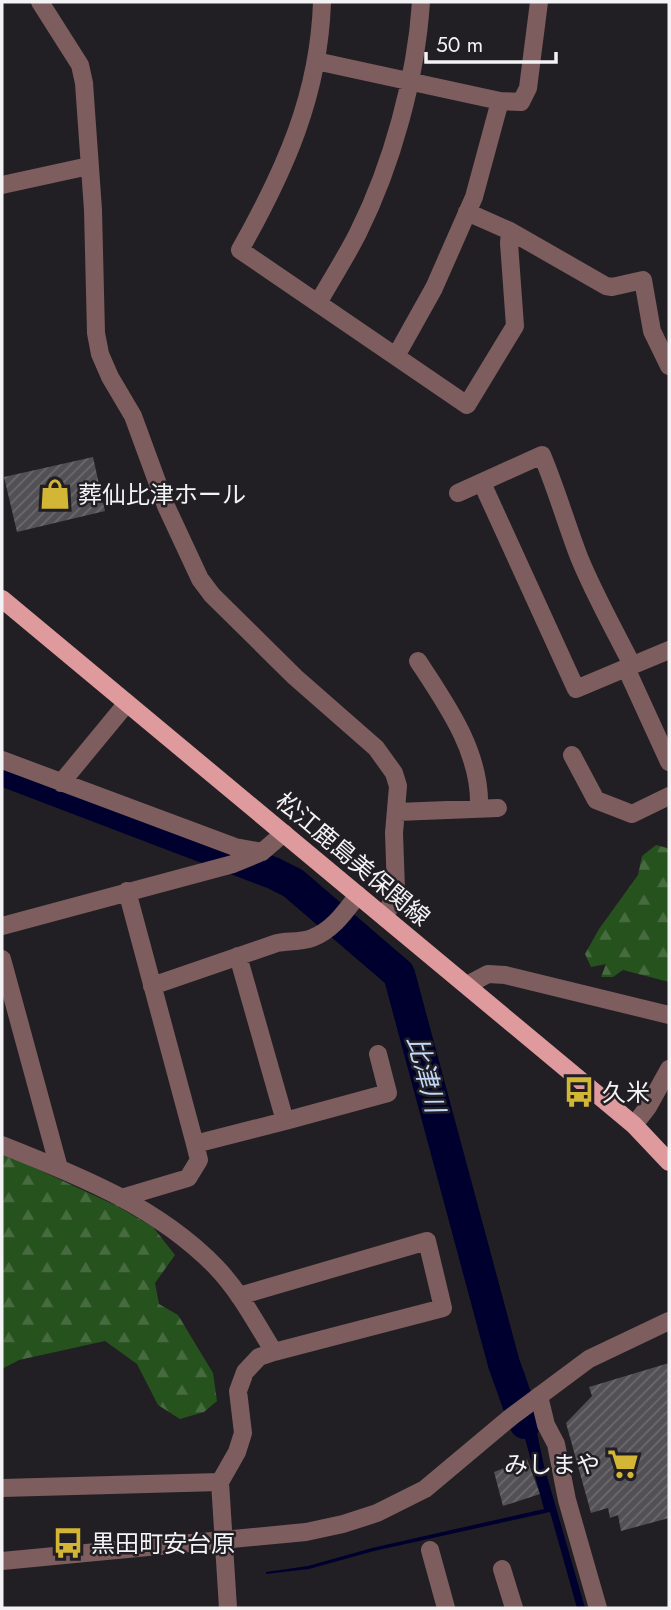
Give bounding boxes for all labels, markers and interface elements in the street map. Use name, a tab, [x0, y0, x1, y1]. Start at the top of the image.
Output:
scale bar	[426, 21, 556, 65]
text: 50 m	[436, 30, 483, 60]
shop icon: 葬仙比津ホール	[38, 477, 72, 511]
place label: 葬仙比津ホール	[78, 477, 246, 512]
street label: 松江鹿島美保関線	[268, 784, 438, 934]
water label: 比津川	[398, 1031, 455, 1119]
bus stop icon: 久米	[562, 1075, 596, 1109]
place label: 久米	[602, 1075, 650, 1110]
place label: みしまや	[504, 1447, 600, 1482]
supermarket icon: みしまや	[606, 1447, 640, 1481]
bus stop icon: 黒田町安台原	[51, 1526, 85, 1560]
place label: 黒田町安台原	[91, 1526, 235, 1561]

